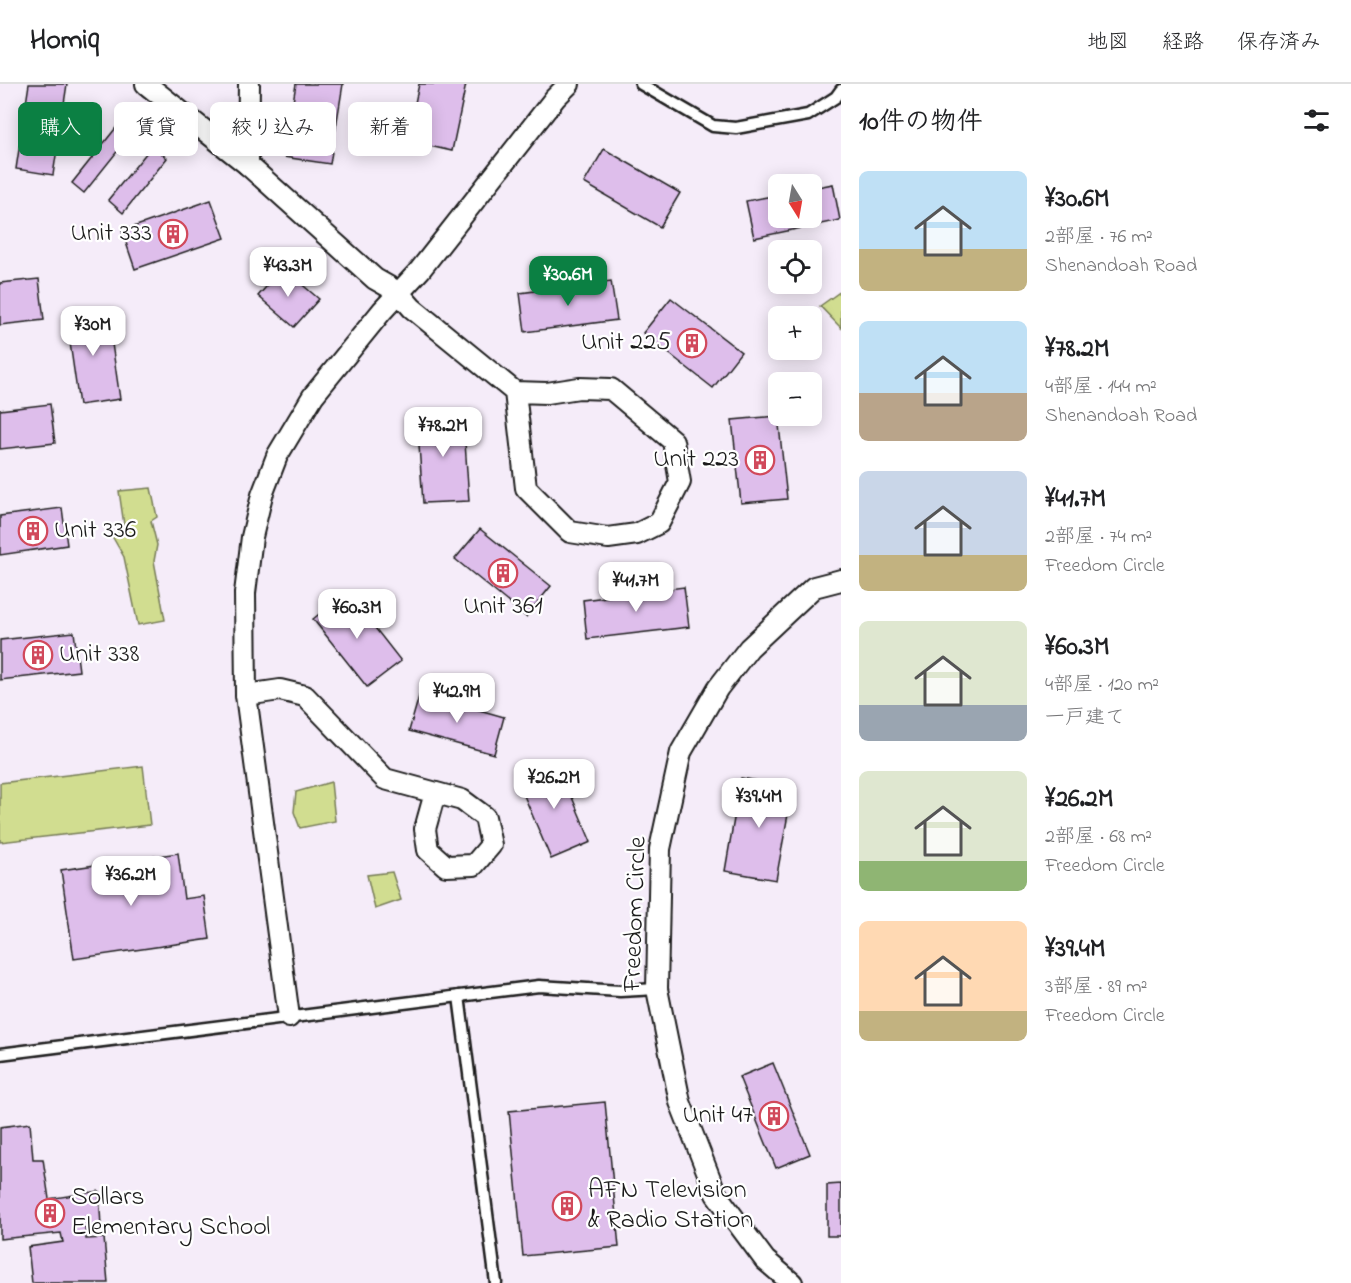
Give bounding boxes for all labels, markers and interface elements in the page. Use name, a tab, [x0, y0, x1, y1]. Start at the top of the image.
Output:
text: Homiq	[30, 21, 99, 62]
text: 地図	[1087, 28, 1129, 58]
text: 経路	[1162, 28, 1204, 58]
text: 保存済み	[1237, 28, 1321, 58]
chip: 購入	[18, 102, 102, 156]
chip: 賃貸	[114, 102, 198, 156]
chip: 絞り込み	[210, 102, 336, 156]
chip: 新着	[348, 102, 432, 156]
text: 10件の物件	[859, 104, 983, 142]
icon: filters	[1300, 104, 1333, 137]
north arrow	[768, 174, 822, 228]
map controls	[768, 174, 822, 426]
text: ¥30.6M	[1045, 181, 1110, 219]
icon: home	[907, 195, 979, 267]
place label: Unit 333	[71, 215, 152, 253]
building icon: Unit 333	[157, 218, 189, 250]
text: 2部屋 · 76 m²	[1045, 223, 1153, 252]
button: locate	[768, 240, 822, 294]
pin: ¥43.3M	[239, 247, 337, 298]
text: ¥43.3M	[264, 252, 312, 281]
text: Shenandoah Road	[1045, 252, 1197, 281]
pin: ¥30.6M	[519, 256, 617, 307]
text: ¥30.6M	[543, 261, 593, 290]
pin: ¥30M	[57, 306, 129, 357]
button: +	[768, 306, 822, 360]
text: ¥30M	[75, 311, 111, 340]
place label: Unit 225	[581, 324, 671, 362]
building icon: Unit 225	[676, 327, 708, 359]
text: ¥78.2M	[1045, 331, 1110, 369]
icon: home	[907, 345, 979, 417]
button: −	[768, 372, 822, 426]
text: 4部屋 · 144 m²	[1045, 373, 1157, 402]
text: Shenandoah Road	[1045, 402, 1197, 431]
pin: ¥78.2M	[394, 407, 492, 458]
text: ¥78.2M	[418, 412, 468, 441]
place label: Unit 223	[653, 441, 739, 479]
building icon: Unit 223	[744, 444, 776, 476]
text: ¥41.7M	[1045, 481, 1106, 519]
icon: home	[907, 495, 979, 567]
place label: Unit 336	[54, 512, 136, 550]
building icon: Unit 336	[17, 515, 49, 547]
text: 2部屋 · 74 m²	[1045, 523, 1152, 552]
text: Freedom Circle	[1045, 552, 1165, 581]
building icon: Unit 361	[487, 557, 519, 589]
pin: ¥41.7M	[587, 562, 685, 613]
text: ¥41.7M	[613, 567, 659, 596]
place label: Unit 361	[463, 588, 543, 626]
pin: ¥60.3M	[308, 589, 406, 640]
text: ¥60.3M	[332, 594, 382, 623]
text: ¥60.3M	[1045, 629, 1110, 667]
place label: Unit 338	[59, 636, 140, 674]
building icon: Unit 338	[22, 639, 54, 671]
icon: home	[907, 645, 979, 717]
text: 4部屋 · 120 m²	[1045, 671, 1159, 700]
pin: ¥42.9M	[408, 673, 506, 724]
text: ¥42.9M	[433, 678, 481, 707]
text: 一戸建て	[1045, 704, 1125, 733]
pin: ¥26.2M	[505, 759, 603, 810]
text: ¥26.2M	[528, 764, 580, 793]
pin: ¥39.4M	[710, 778, 808, 829]
text: ¥26.2M	[1045, 781, 1114, 819]
text: ¥39.4M	[736, 783, 782, 812]
icon: home	[907, 795, 979, 867]
text: 2部屋 · 68 m²	[1045, 823, 1152, 852]
street label: Freedom Circle	[614, 835, 658, 993]
text: Freedom Circle	[1045, 852, 1165, 881]
pin: ¥36.2M	[82, 856, 180, 907]
text: ¥36.2M	[105, 861, 157, 890]
text: ¥39.4M	[1045, 931, 1106, 969]
icon: home	[907, 945, 979, 1017]
text: 3部屋 · 89 m²	[1045, 973, 1148, 1002]
text: Freedom Circle	[1045, 1002, 1165, 1031]
place label: Unit 47	[682, 1097, 753, 1135]
building icon: Unit 47	[758, 1100, 790, 1132]
place label: AFN Television & Radio Station	[588, 1172, 753, 1240]
place label: Sollars Elementary School	[71, 1179, 270, 1247]
building icon: AFN Television & Radio Station	[551, 1190, 583, 1222]
building icon: Sollars Elementary School	[34, 1197, 66, 1229]

